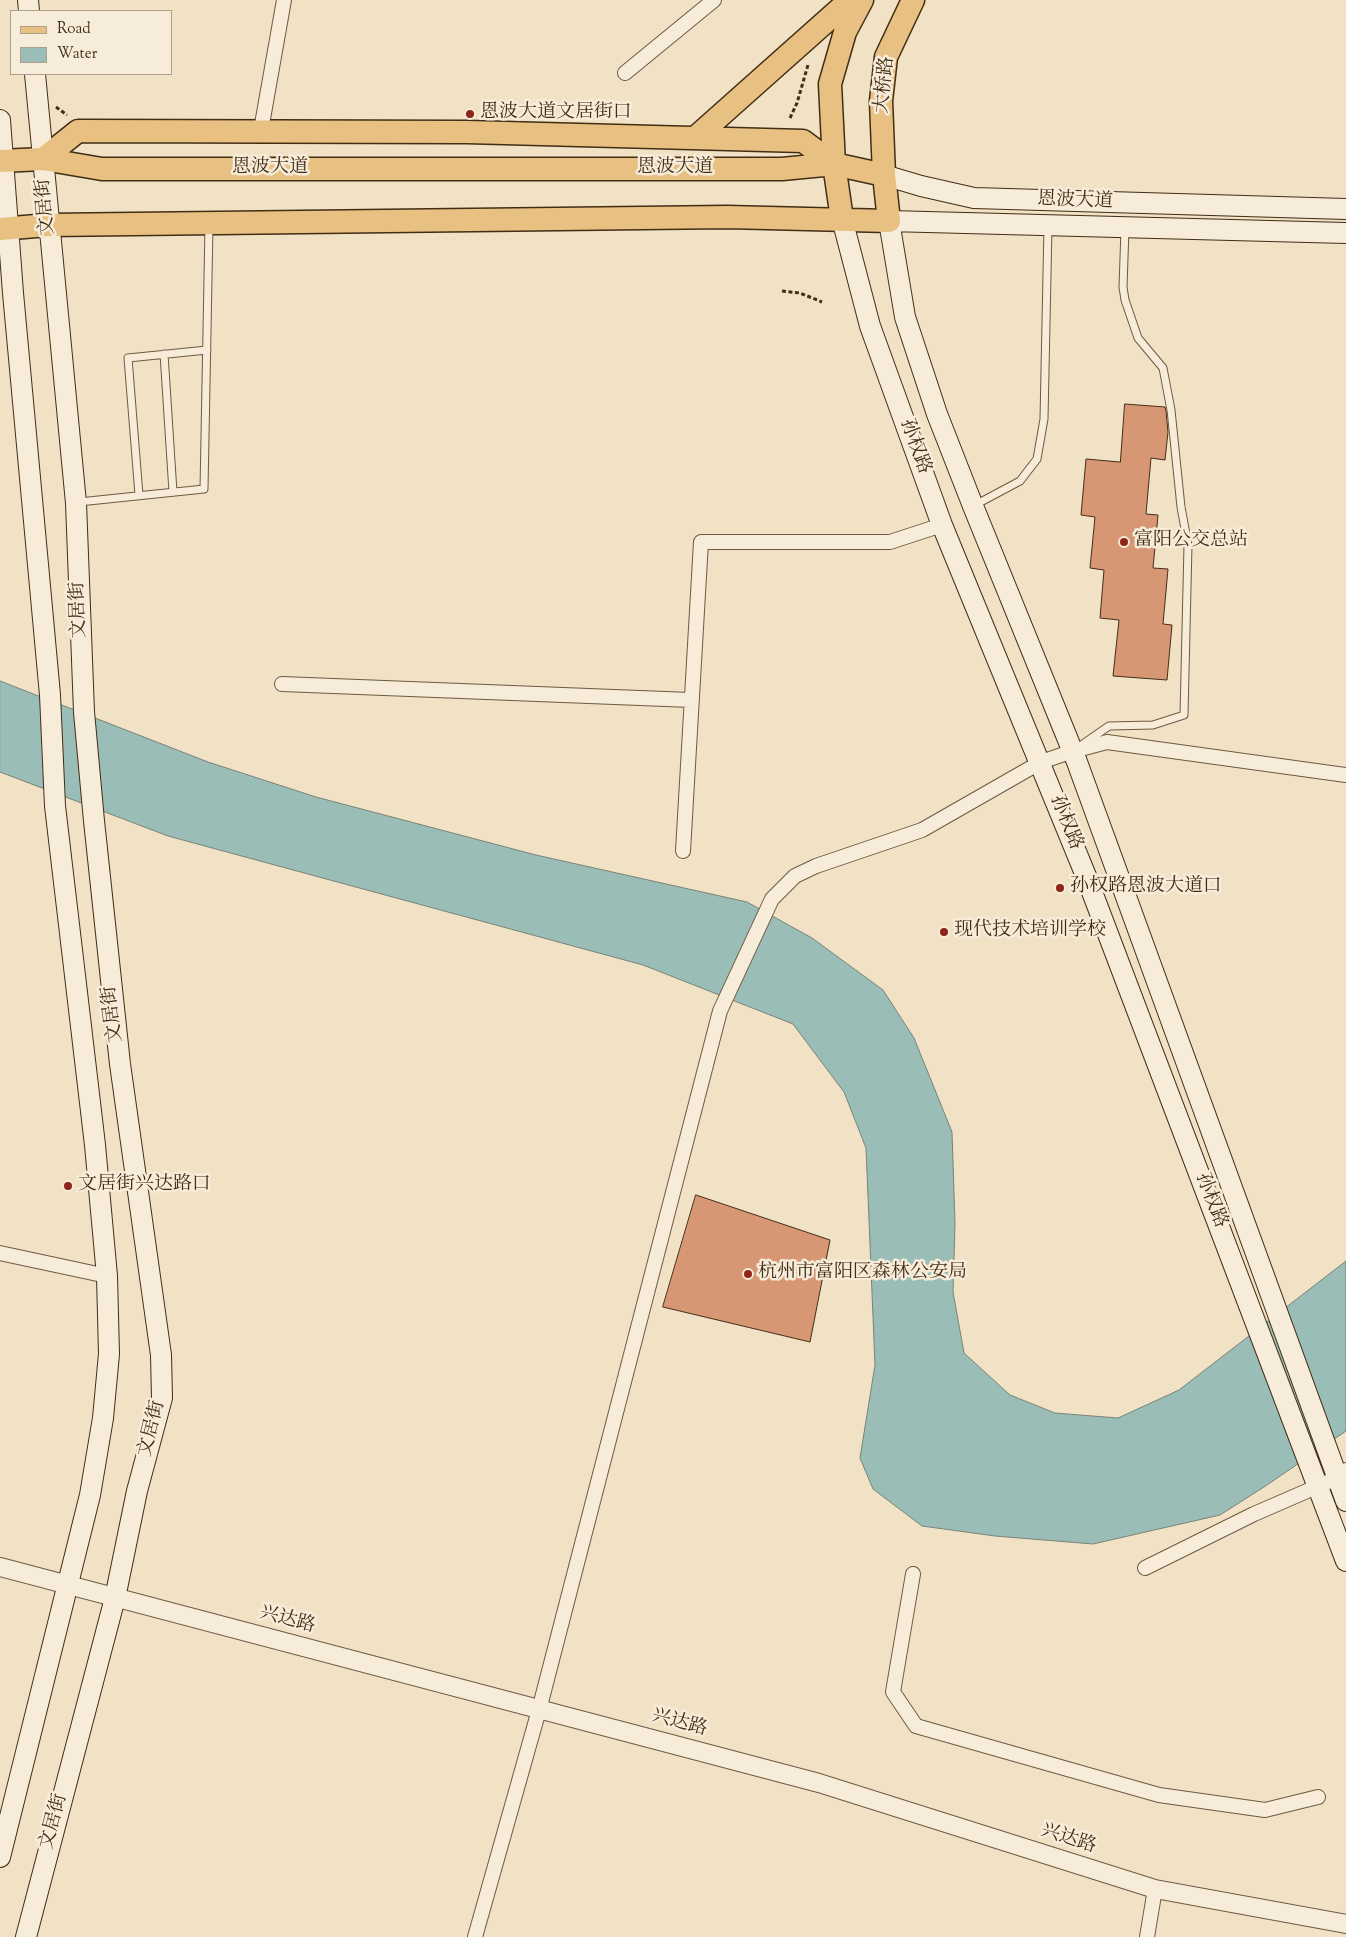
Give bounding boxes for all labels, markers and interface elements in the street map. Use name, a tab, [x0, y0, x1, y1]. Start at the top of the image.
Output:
legend	[10, 10, 172, 75]
text: Road	[57, 19, 91, 40]
text: Water	[57, 44, 97, 65]
street label: 大桥路	[872, 55, 900, 115]
place label: 恩波大道文居街口	[480, 103, 632, 125]
marker: 恩波大道文居街口	[464, 108, 476, 120]
street label: 恩波大道	[232, 158, 308, 180]
street label: 恩波大道	[637, 158, 713, 180]
street label: 文居街	[33, 178, 61, 236]
street label: 恩波大道	[1037, 189, 1113, 215]
street label: 孙权路	[894, 416, 934, 478]
place label: 富阳公交总站	[1134, 531, 1248, 553]
marker: 富阳公交总站	[1118, 536, 1130, 548]
street label: 文居街	[68, 581, 92, 639]
street label: 孙权路	[1044, 792, 1086, 854]
place label: 孙权路恩波大道口	[1070, 877, 1222, 899]
marker: 孙权路恩波大道口	[1054, 882, 1066, 894]
place label: 现代技术培训学校	[954, 921, 1106, 943]
marker: 现代技术培训学校	[938, 926, 950, 938]
street label: 文居街	[99, 984, 129, 1044]
street label: 孙权路	[1189, 1170, 1231, 1232]
place label: 文居街兴达路口	[78, 1175, 211, 1197]
marker: 文居街兴达路口	[62, 1180, 74, 1192]
place label: 杭州市富阳区森林公安局	[758, 1263, 967, 1285]
marker: 杭州市富阳区森林公安局	[742, 1268, 754, 1280]
street label: 文居街	[135, 1399, 171, 1459]
street label: 兴达路	[257, 1603, 317, 1639]
street label: 兴达路	[649, 1706, 709, 1742]
street label: 文居街	[37, 1792, 73, 1852]
street label: 兴达路	[1037, 1820, 1099, 1860]

